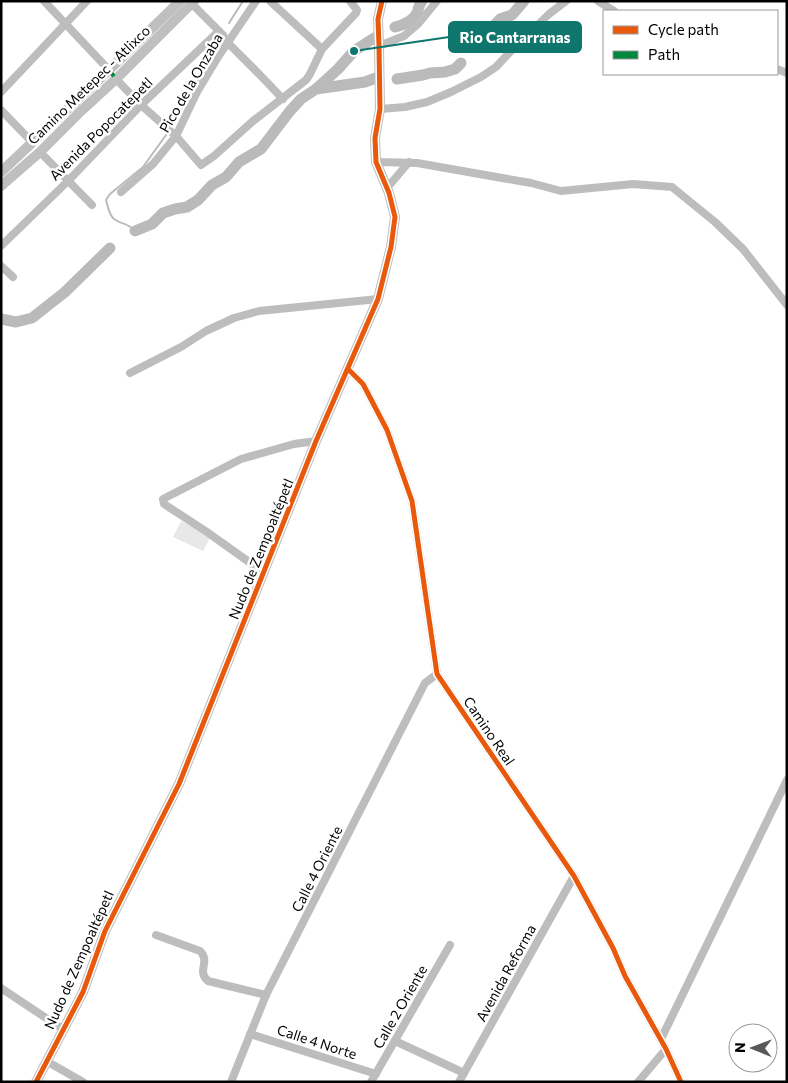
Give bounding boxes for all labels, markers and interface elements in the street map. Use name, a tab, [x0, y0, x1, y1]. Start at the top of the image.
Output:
legend	[603, 10, 778, 75]
text: Cycle path	[648, 20, 719, 38]
street label: Camino Metepec - Atlixco	[24, 22, 153, 148]
callout: Rio Cantarranas	[449, 22, 581, 52]
text: Rio Cantarranas	[459, 28, 571, 46]
street label: Pico de la Onzaba	[155, 30, 226, 135]
text: Path	[648, 45, 680, 63]
street label: Avenida Popocatepetl	[46, 74, 156, 184]
street label: Nudo de Zempoaltépetl	[225, 476, 297, 622]
street label: Camino Real	[460, 693, 519, 768]
street label: Calle 4 Oriente	[288, 823, 346, 915]
street label: Nudo de Zempoaltépetl	[40, 888, 117, 1032]
street label: Avenida Reforma	[472, 921, 539, 1024]
street label: Calle 2 Oriente	[369, 962, 430, 1052]
street label: Calle 4 Norte	[275, 1021, 359, 1062]
north arrow	[728, 1023, 778, 1073]
text: N	[731, 1042, 748, 1053]

